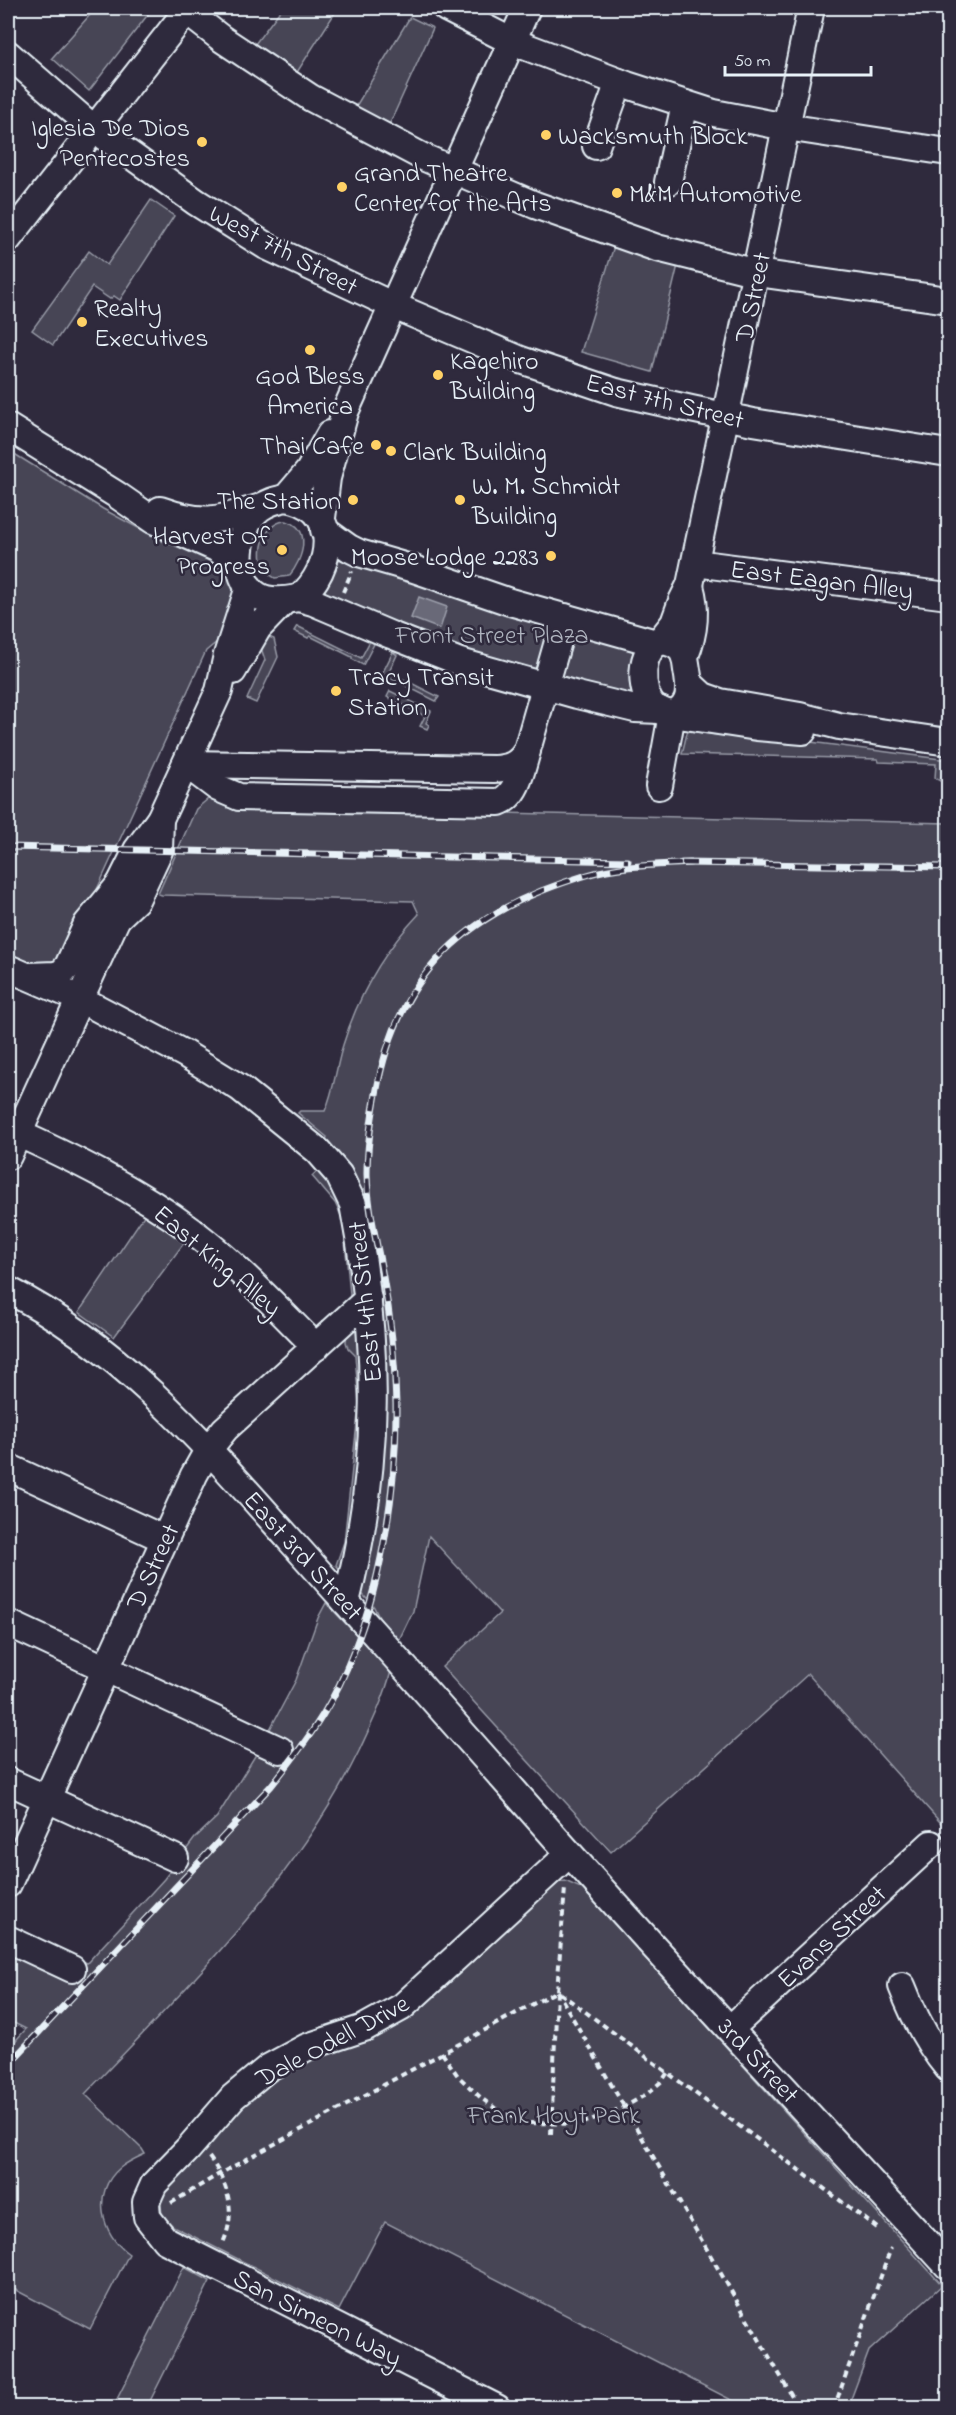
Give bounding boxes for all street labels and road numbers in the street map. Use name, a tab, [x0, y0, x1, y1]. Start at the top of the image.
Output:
street label: West 7th Street	[201, 196, 364, 307]
street label: D Street	[727, 249, 783, 347]
street label: East 7th Street	[581, 365, 748, 441]
street label: East Eagan Alley	[728, 552, 915, 612]
street label: East King Alley	[144, 1197, 289, 1327]
street label: East 4th Street	[340, 1219, 394, 1384]
street label: East 3rd Street	[233, 1483, 371, 1631]
street label: D Street	[118, 1518, 191, 1617]
street label: Evans Street	[770, 1877, 897, 1999]
street label: Dale Odell Drive	[249, 1986, 417, 2099]
street label: 3rd Street	[707, 2011, 807, 2114]
street label: San Simeon Way	[226, 2261, 408, 2379]

